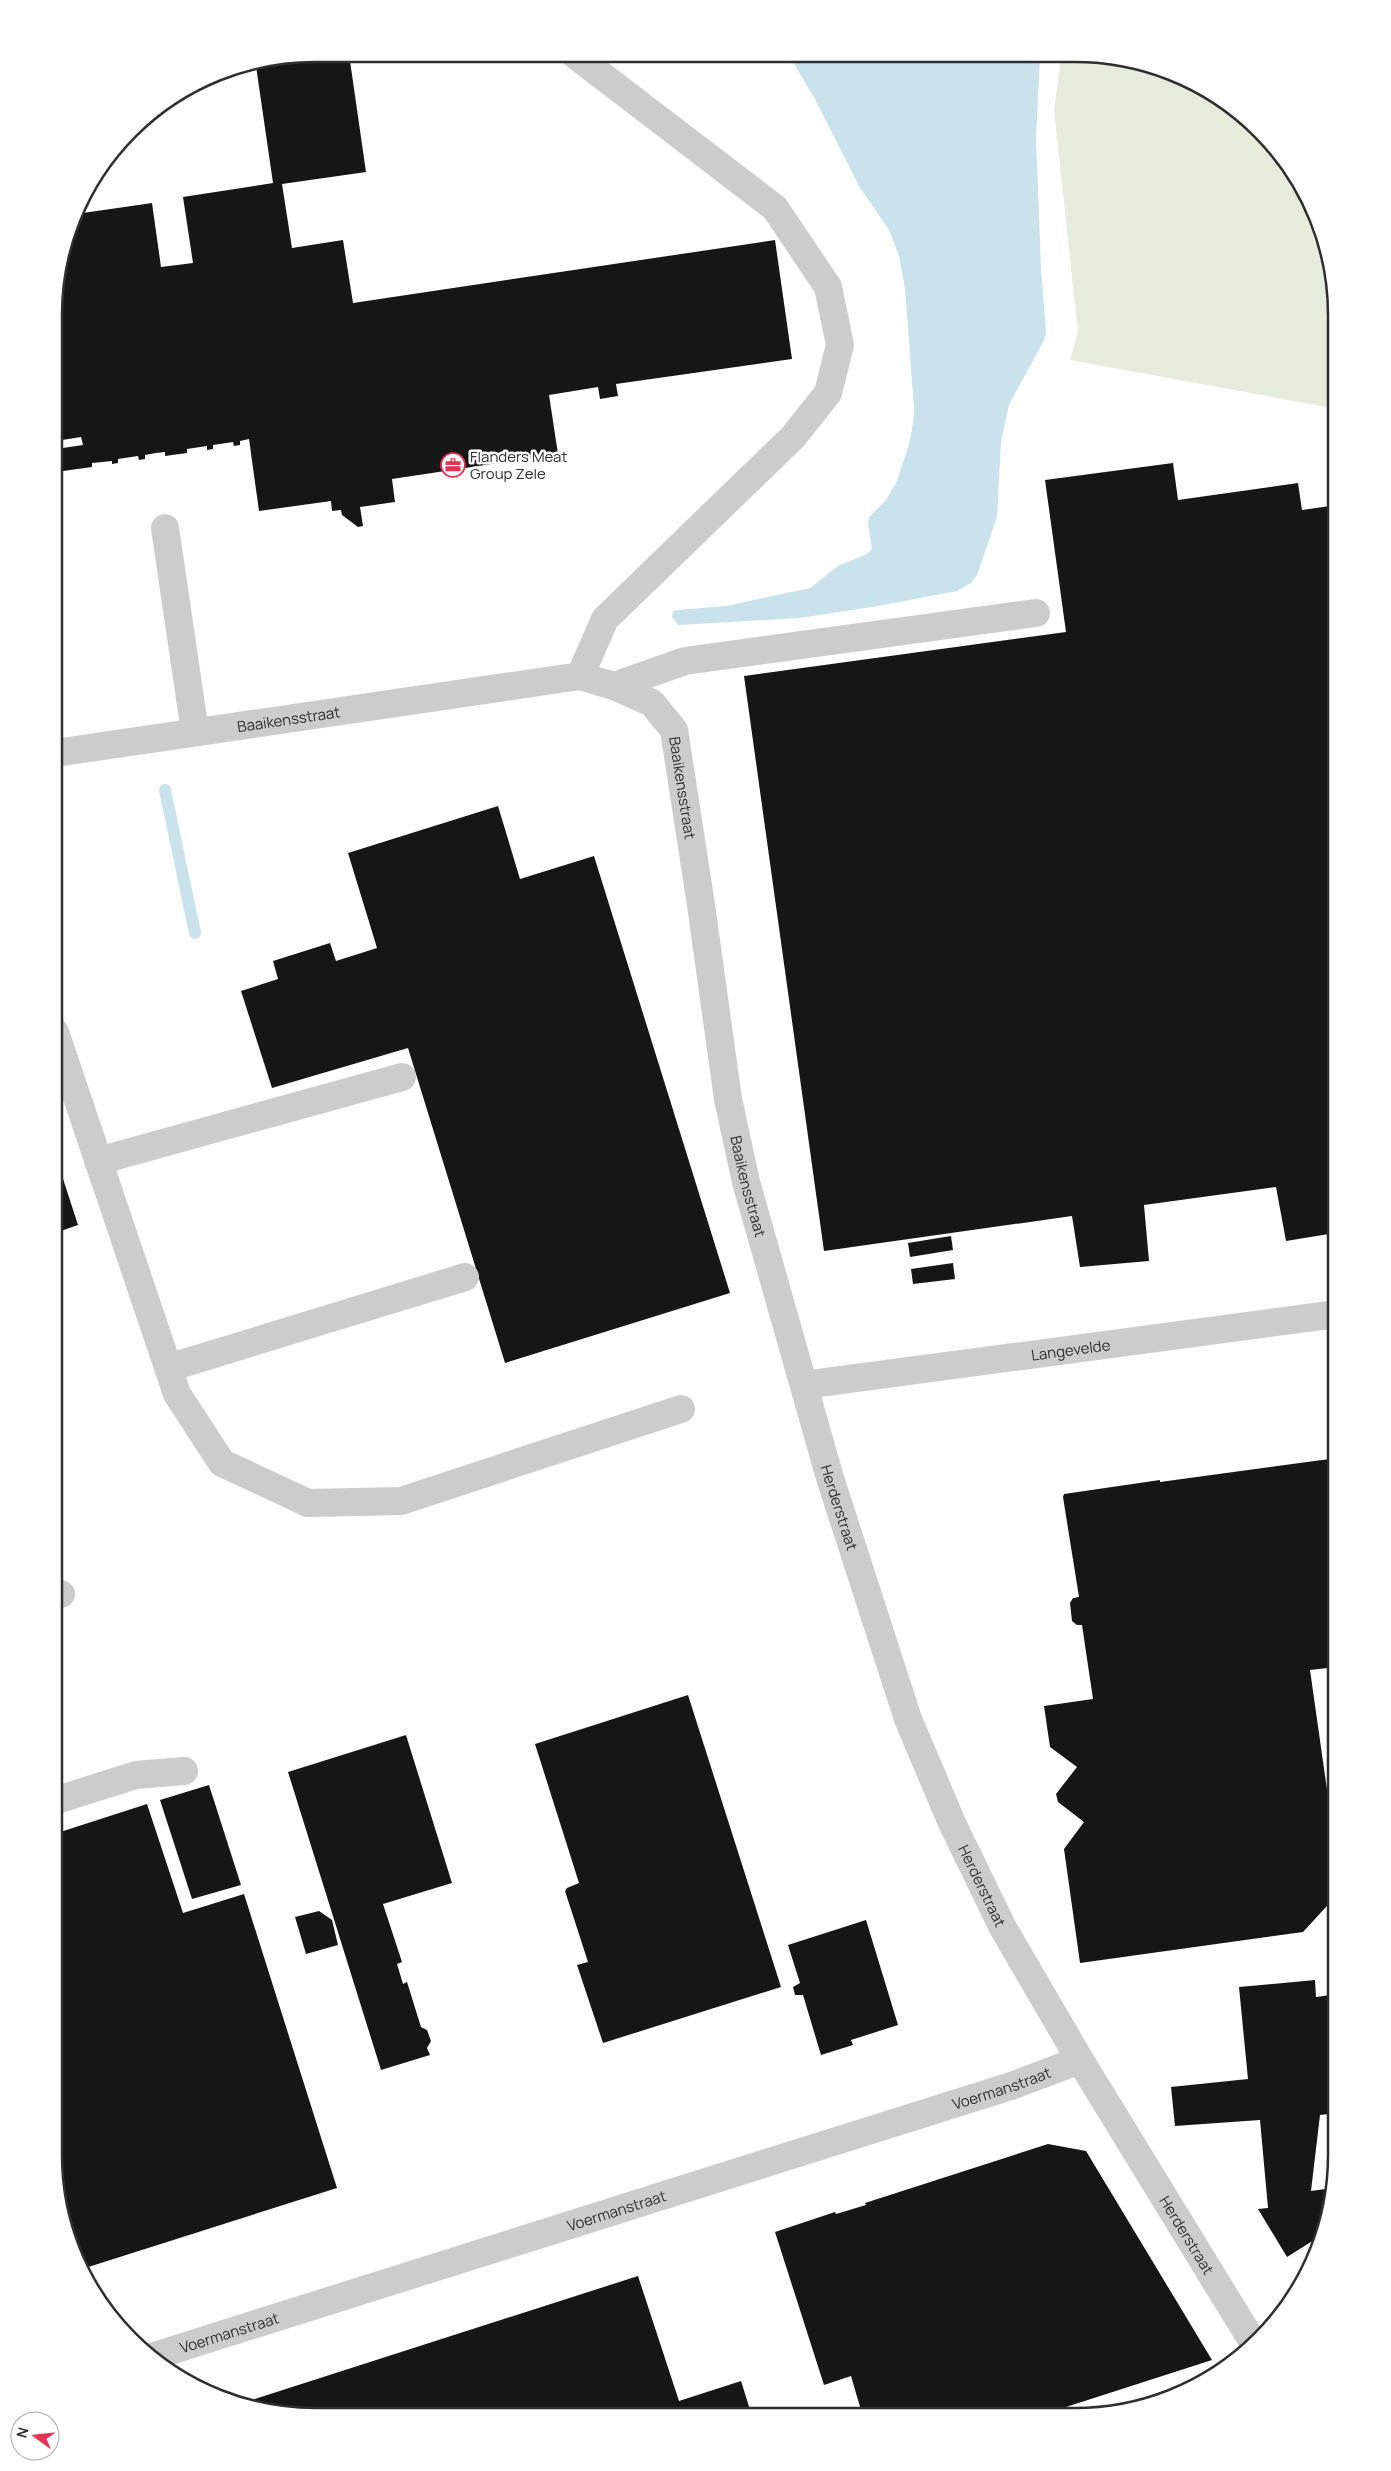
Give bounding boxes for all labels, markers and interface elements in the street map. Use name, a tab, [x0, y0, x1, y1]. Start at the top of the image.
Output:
place label: Flanders Meat Group Zele	[470, 446, 567, 484]
office icon: Flanders Meat Group Zele	[440, 452, 466, 478]
street label: Baaikensstraat	[236, 701, 341, 737]
street label: Baaikensstraat	[665, 735, 701, 841]
street label: Baaikensstraat	[726, 1134, 772, 1239]
street label: Langevelde	[1030, 1334, 1112, 1365]
street label: Herderstraat	[816, 1462, 863, 1553]
street label: Herderstraat	[954, 1841, 1011, 1930]
street label: Voermanstraat	[949, 2062, 1054, 2114]
street label: Voermanstraat	[564, 2185, 669, 2236]
street label: Herderstraat	[1155, 2192, 1219, 2278]
street label: Voermanstraat	[177, 2307, 281, 2358]
north arrow	[10, 2411, 60, 2461]
text: N	[11, 2425, 32, 2440]

